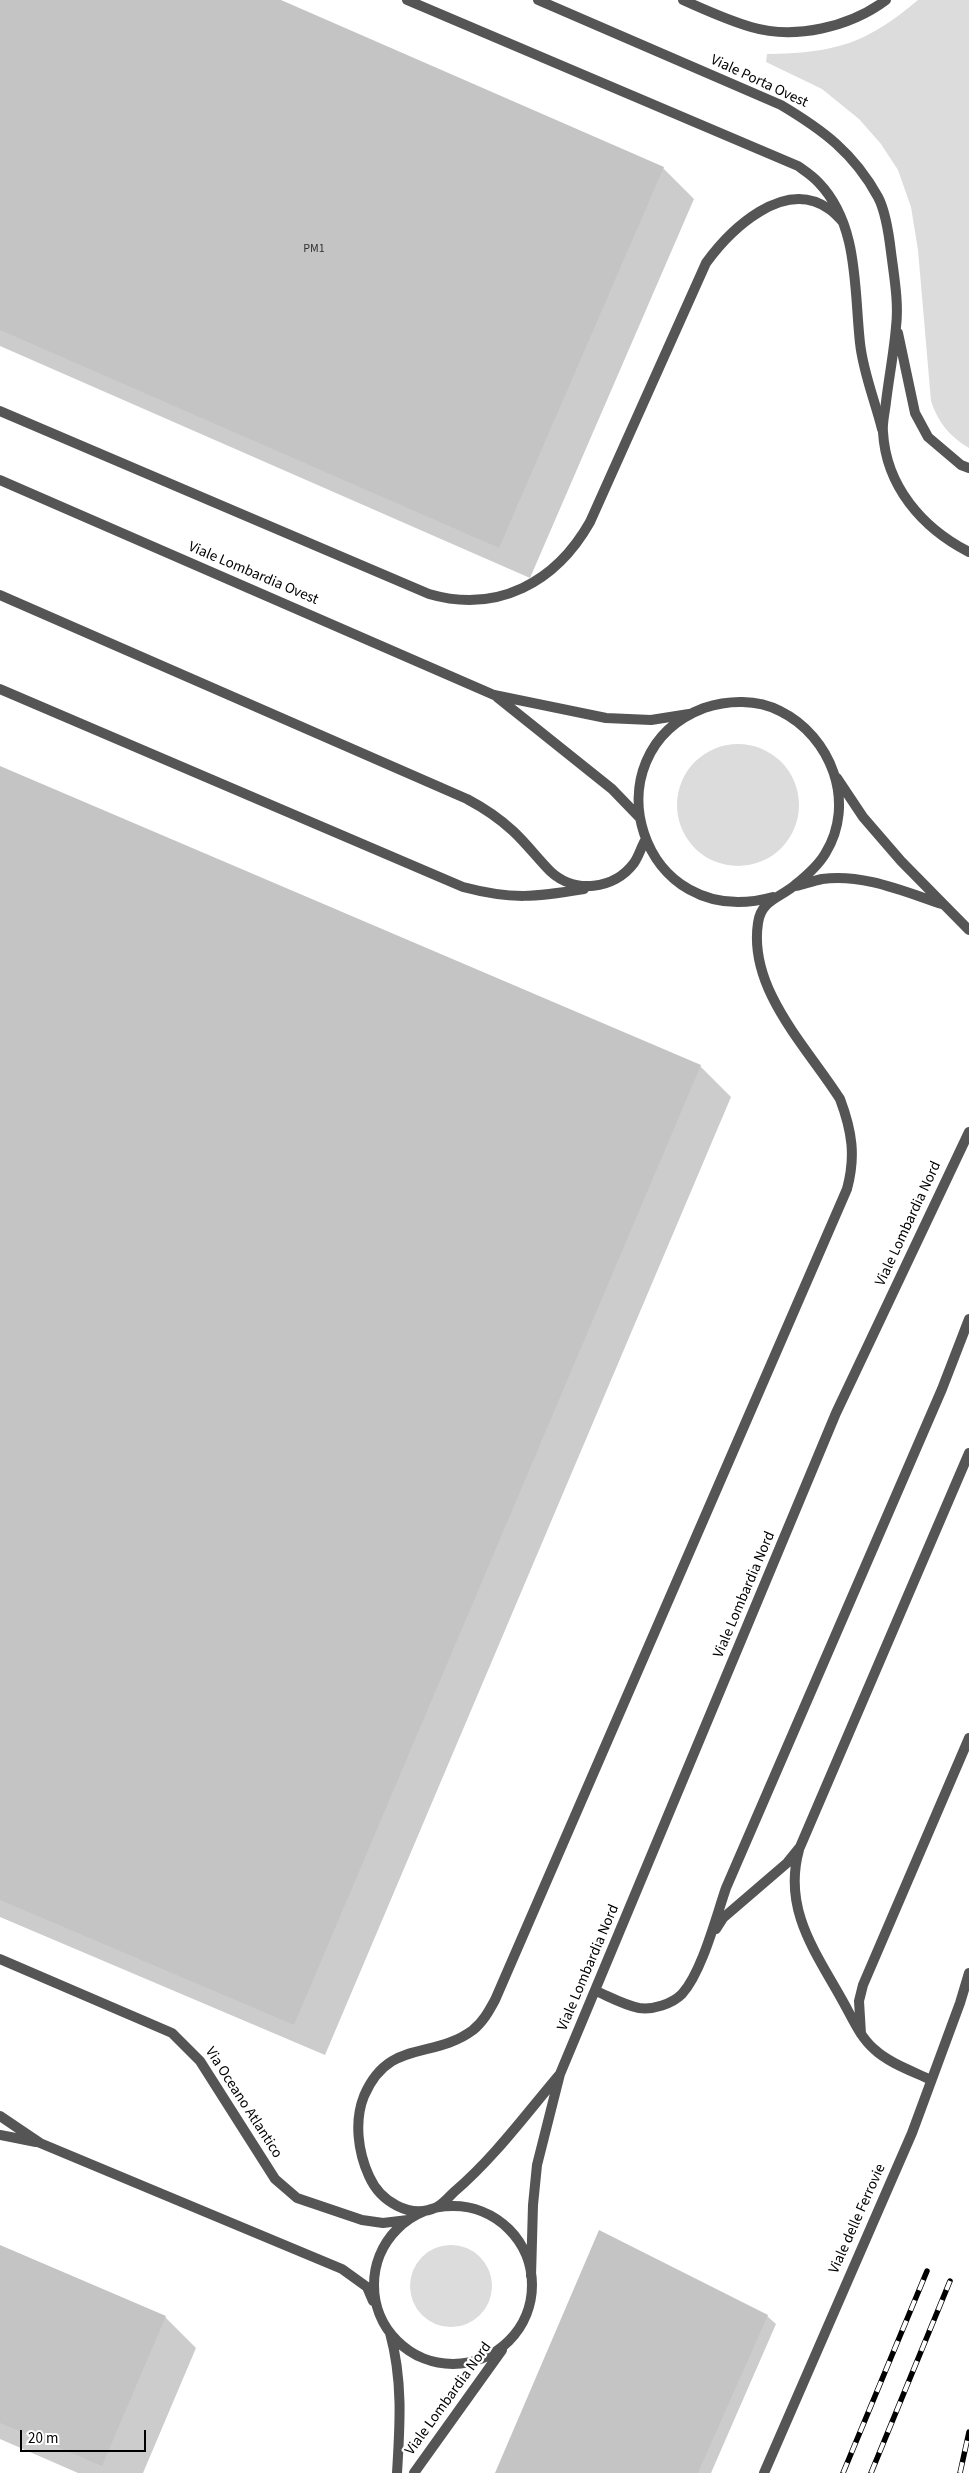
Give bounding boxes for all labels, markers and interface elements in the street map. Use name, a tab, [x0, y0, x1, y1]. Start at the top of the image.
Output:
street label: Viale Porta Ovest	[707, 52, 811, 112]
house number: PM1	[303, 242, 325, 256]
street label: Viale Lombardia Ovest	[185, 538, 321, 610]
street label: Viale Lombardia Nord	[872, 1159, 946, 1289]
street label: Viale Lombardia Nord	[710, 1529, 780, 1661]
street label: Viale Lombardia Nord	[554, 1902, 624, 2034]
street label: Via Oceano Atlantico	[200, 2044, 286, 2162]
street label: Viale delle Ferrovie	[826, 2161, 890, 2277]
street label: Viale Lombardia Nord	[402, 2339, 496, 2459]
scale bar	[22, 2420, 149, 2452]
text: 20 m	[28, 2428, 58, 2449]

